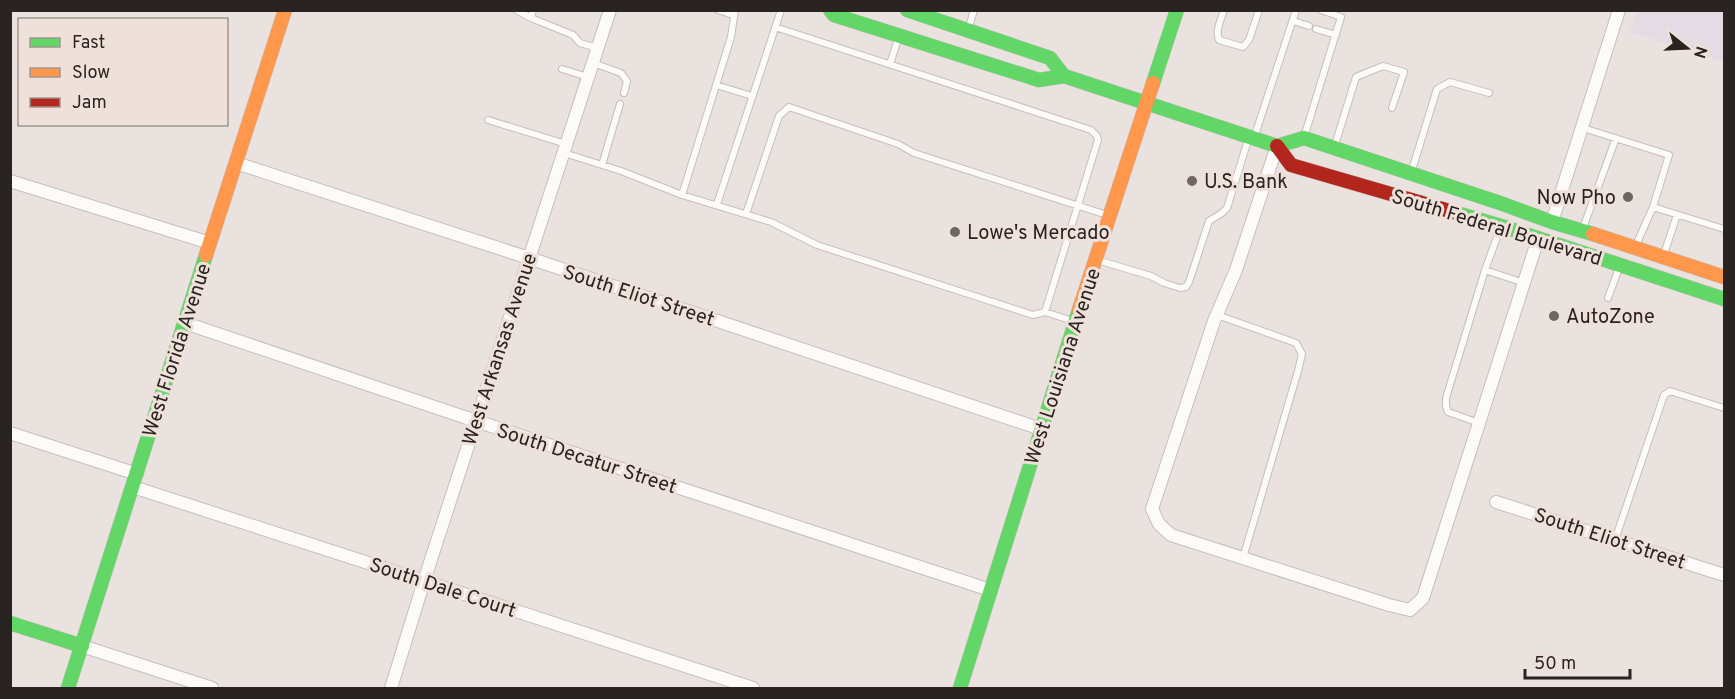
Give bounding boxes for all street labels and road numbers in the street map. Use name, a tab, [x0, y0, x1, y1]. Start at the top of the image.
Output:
street label: South Federal Boulevard	[1388, 185, 1605, 273]
street label: West Arkansas Avenue	[458, 250, 544, 449]
street label: West Florida Avenue	[138, 260, 218, 441]
street label: South Eliot Street	[559, 260, 717, 334]
street label: West Louisiana Avenue	[1020, 265, 1108, 468]
street label: South Decatur Street	[493, 419, 680, 501]
street label: South Eliot Street	[1530, 503, 1688, 577]
street label: South Dale Court	[366, 553, 519, 625]

